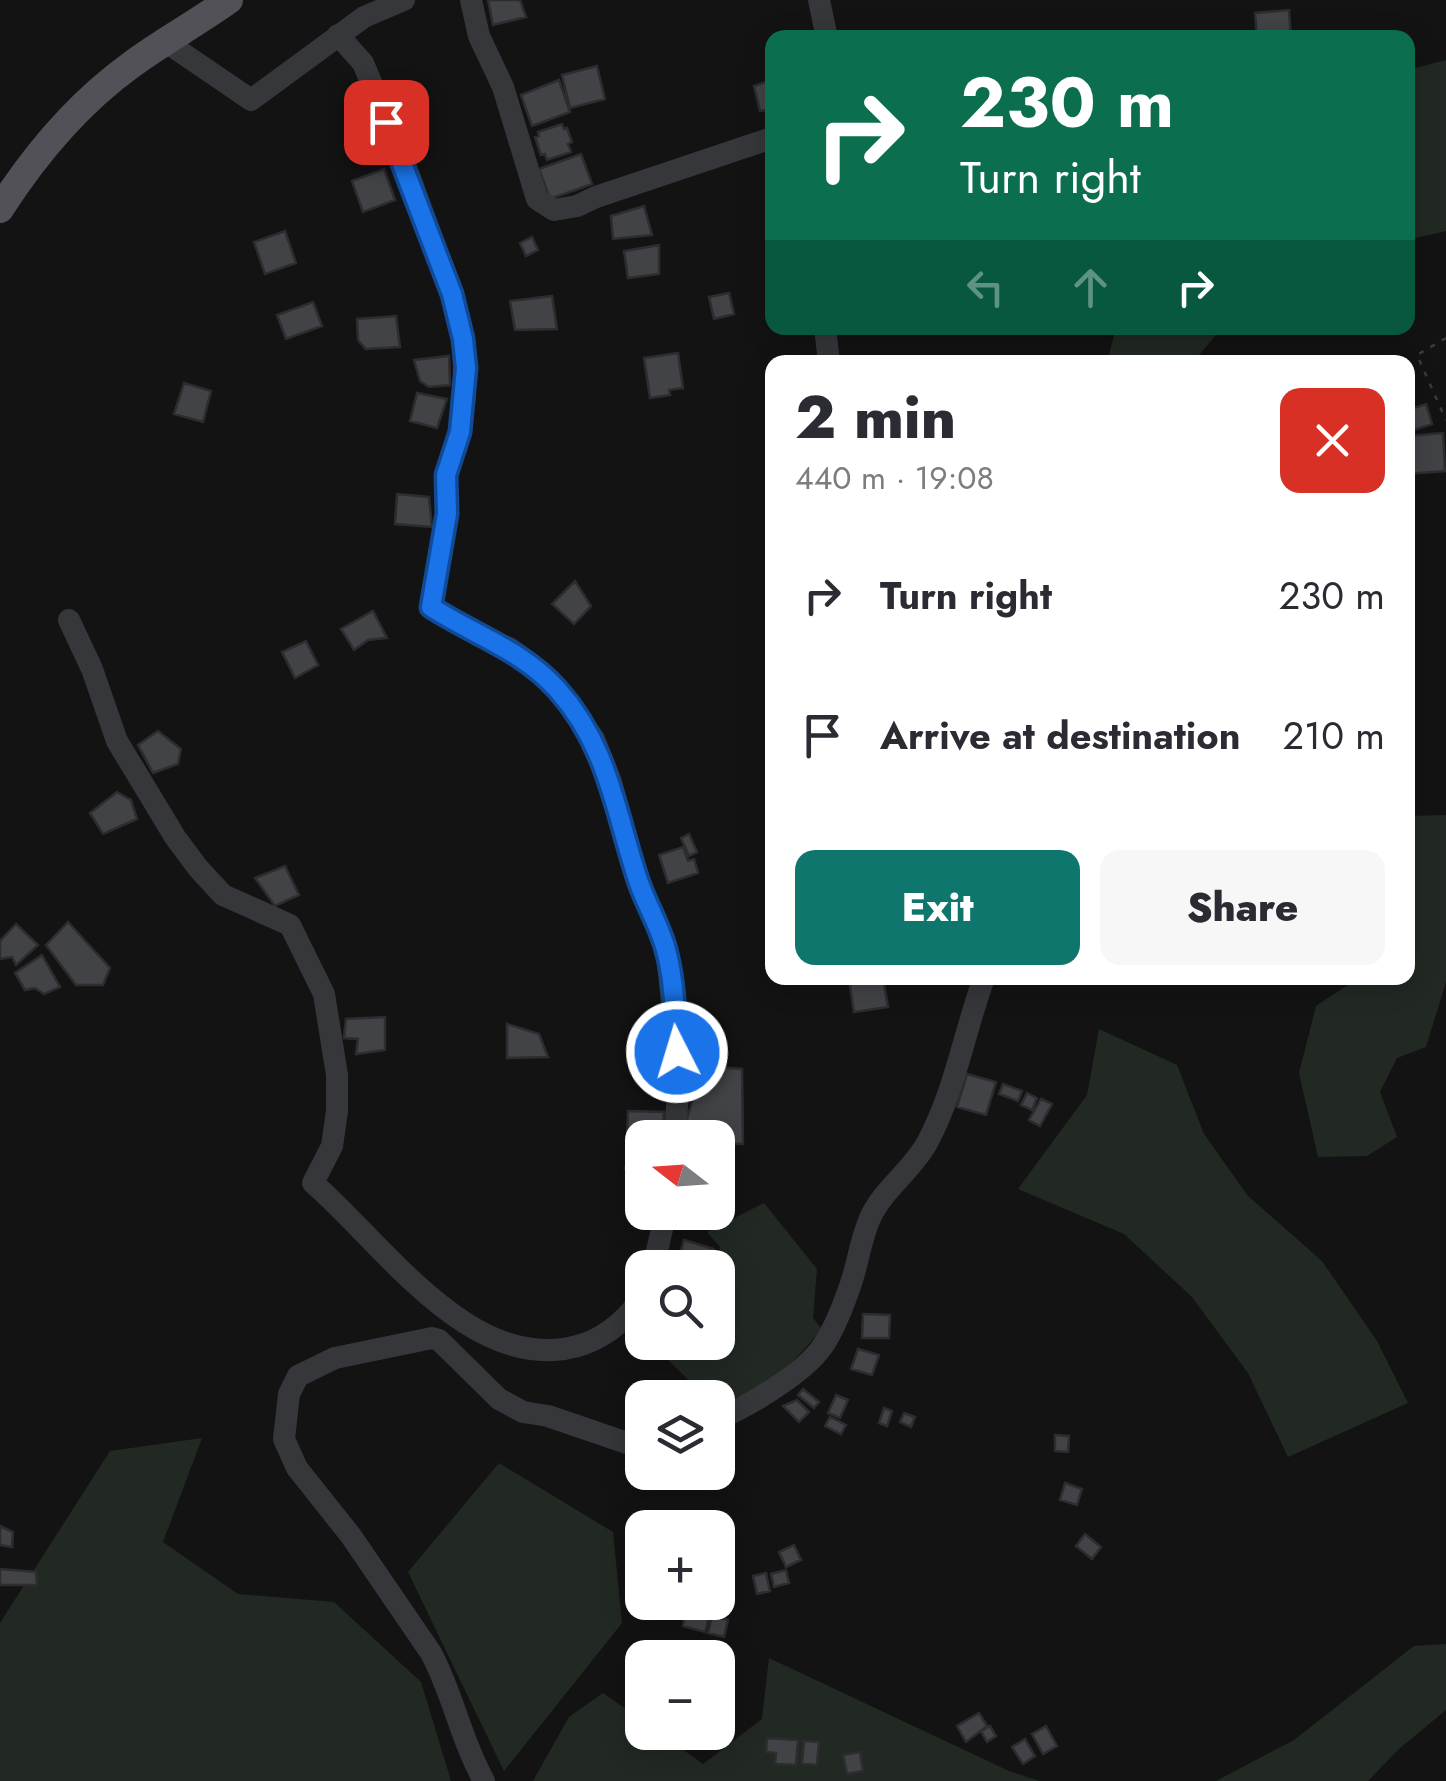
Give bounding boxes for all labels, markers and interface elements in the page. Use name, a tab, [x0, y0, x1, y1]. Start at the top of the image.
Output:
text: 230 m	[960, 52, 1174, 153]
icon: right	[795, 70, 925, 200]
pin	[344, 80, 429, 165]
icon: arrive	[359, 95, 414, 150]
text: Turn right	[960, 145, 1141, 210]
icon: left	[958, 260, 1013, 315]
icon: ahead	[1063, 260, 1118, 315]
icon: right	[1168, 260, 1223, 315]
text: 2 min	[795, 374, 956, 461]
button: close	[1280, 388, 1385, 493]
text: 440 m · 19:08	[795, 455, 994, 501]
icon: right	[795, 568, 850, 623]
text: Turn right	[880, 568, 1052, 623]
text: 230 m	[1279, 568, 1385, 623]
icon: arrive	[795, 708, 850, 763]
text: Arrive at destination	[880, 708, 1241, 763]
text: 210 m	[1282, 708, 1385, 763]
button: Exit	[795, 850, 1080, 965]
button: Share	[1100, 850, 1385, 965]
position arrow	[625, 1000, 729, 1104]
north arrow	[625, 1120, 735, 1230]
map controls	[625, 1120, 735, 1750]
button: search	[625, 1250, 735, 1360]
button: layers	[625, 1380, 735, 1490]
button: +	[625, 1510, 735, 1620]
button: −	[625, 1640, 735, 1750]

